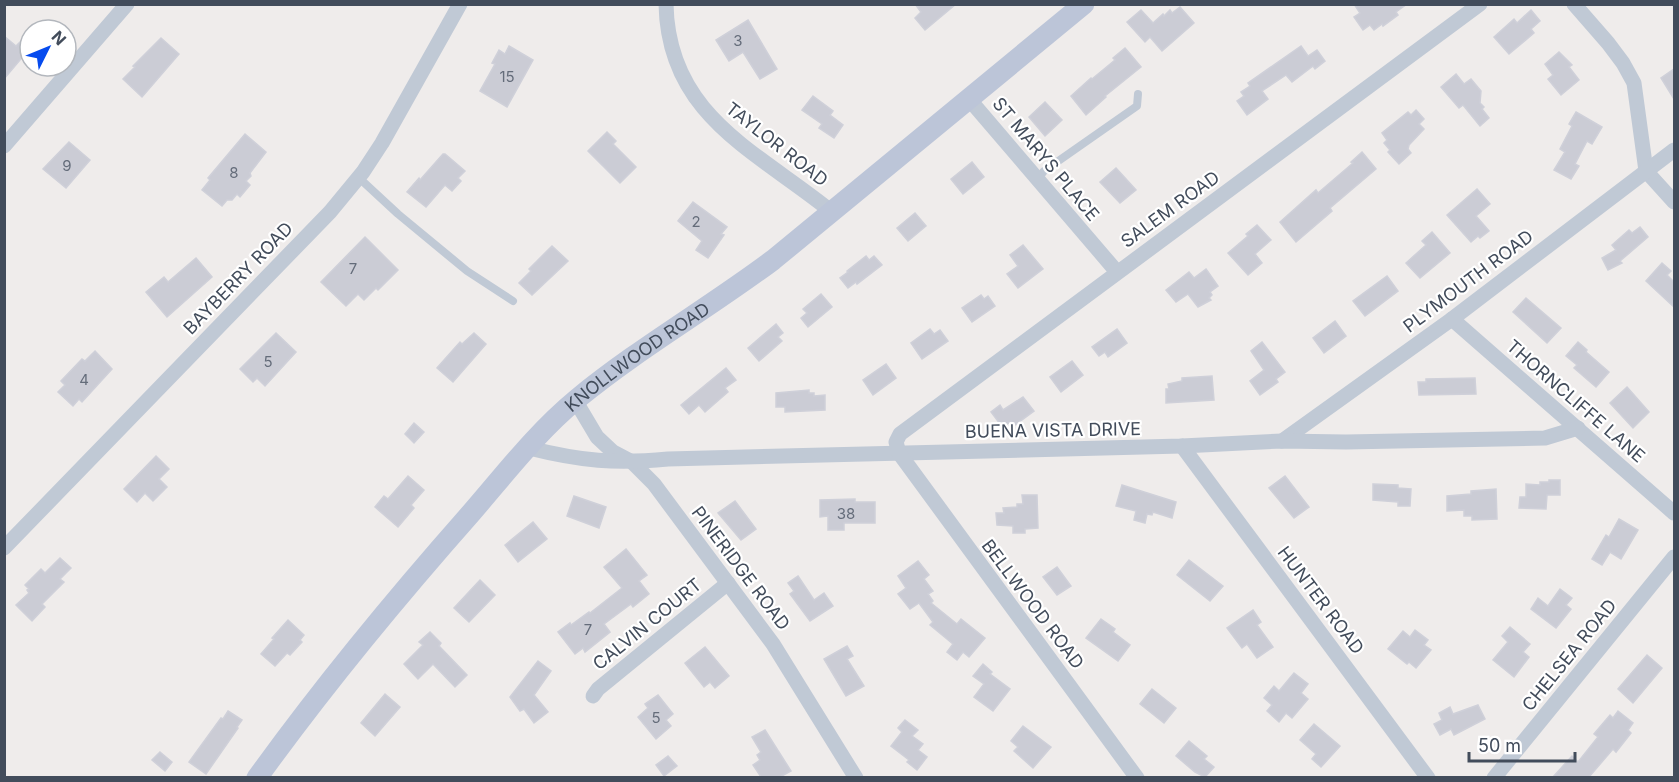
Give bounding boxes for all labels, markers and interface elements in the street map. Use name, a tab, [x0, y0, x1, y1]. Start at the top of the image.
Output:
north arrow	[18, 18, 78, 78]
text: N	[47, 26, 70, 49]
house number: 3	[733, 31, 743, 50]
house number: 15	[499, 67, 515, 86]
street label: ST MARYS PLACE	[988, 93, 1104, 225]
street label: TAYLOR ROAD	[722, 98, 832, 190]
house number: 9	[62, 156, 72, 175]
house number: 8	[229, 163, 239, 182]
street label: SALEM ROAD	[1117, 166, 1223, 252]
house number: 2	[691, 212, 701, 231]
street label: BAYBERRY ROAD	[179, 218, 297, 338]
street label: PLYMOUTH ROAD	[1399, 225, 1537, 337]
house number: 7	[349, 259, 357, 278]
street label: KNOLLWOOD ROAD	[560, 297, 713, 416]
street label: THORNCLIFFE LANE	[1503, 335, 1649, 467]
house number: 5	[263, 352, 273, 371]
house number: 4	[79, 370, 89, 389]
street label: BUENA VISTA DRIVE	[965, 418, 1141, 442]
street label: PINERIDGE ROAD	[688, 502, 794, 634]
house number: 38	[837, 504, 855, 523]
street label: BELLWOOD ROAD	[978, 535, 1088, 673]
street label: HUNTER ROAD	[1274, 542, 1368, 658]
street label: CALVIN COURT	[588, 574, 706, 674]
street label: CHELSEA ROAD	[1518, 595, 1620, 715]
house number: 7	[584, 620, 592, 639]
house number: 5	[651, 708, 661, 727]
scale bar	[1469, 725, 1576, 763]
text: 50 m	[1478, 735, 1521, 756]

